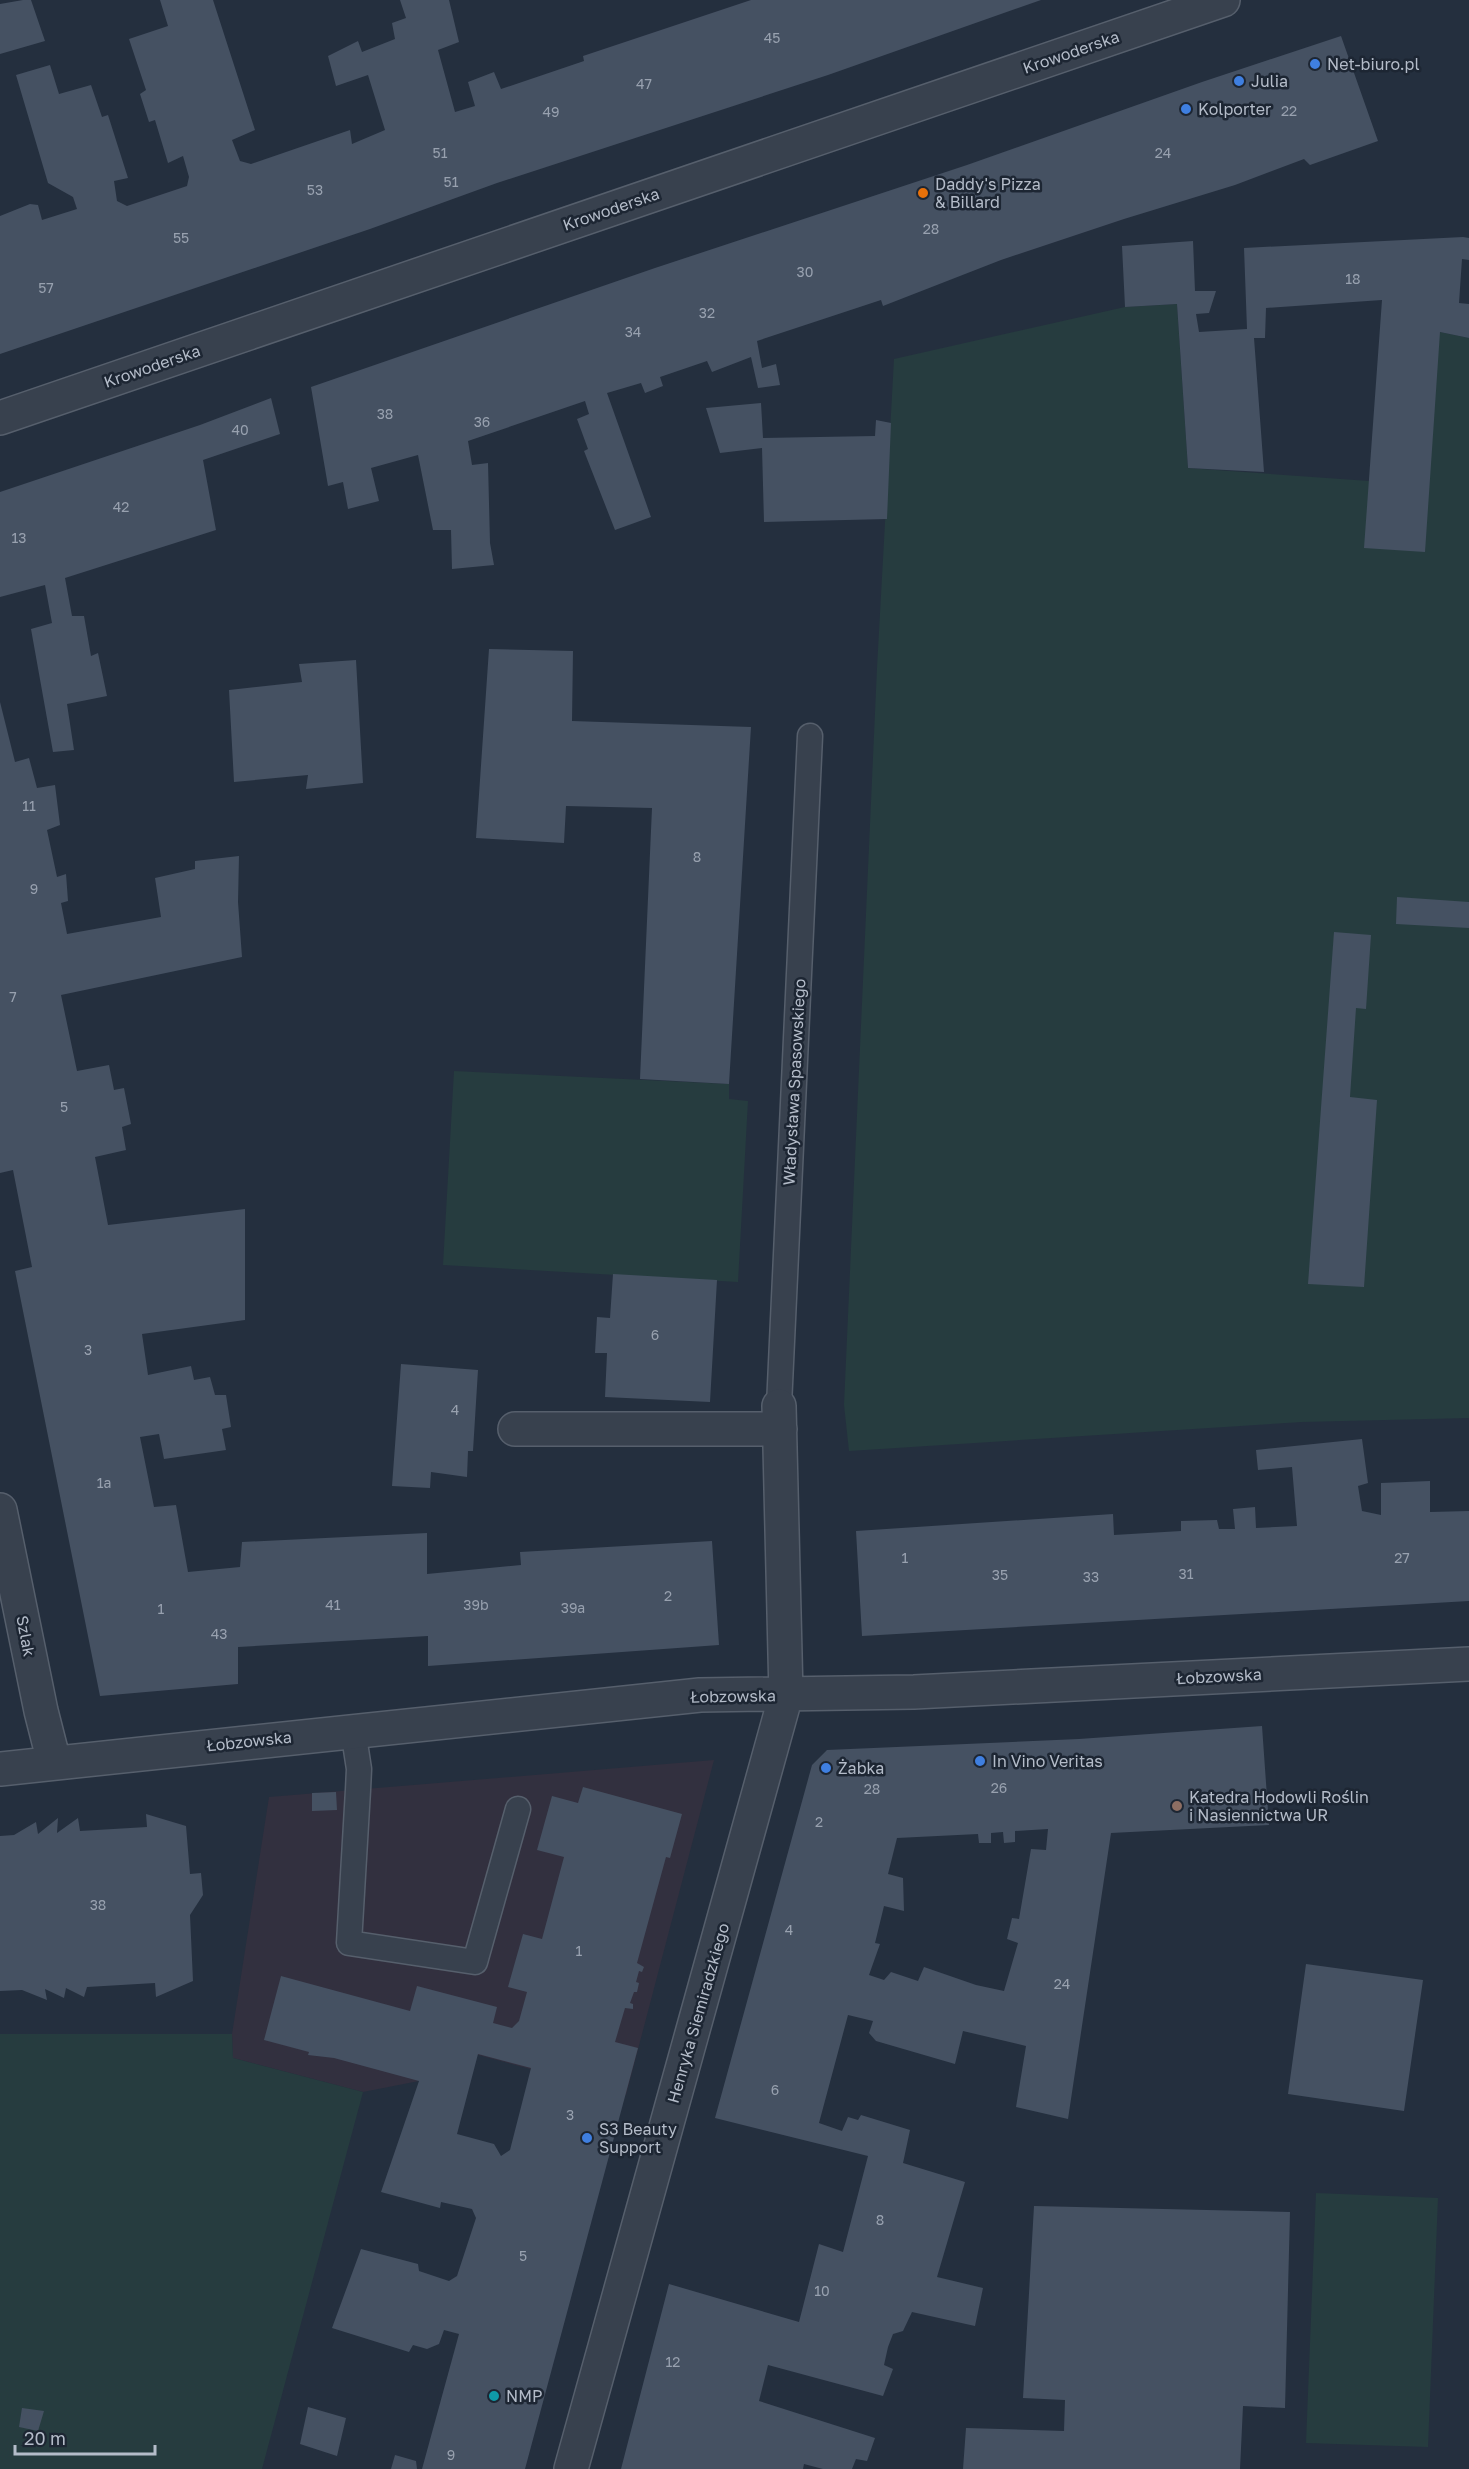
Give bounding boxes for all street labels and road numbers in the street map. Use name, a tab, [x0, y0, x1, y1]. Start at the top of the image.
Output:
street label: Krowoderska	[1020, 26, 1122, 78]
street label: Krowoderska	[560, 183, 662, 235]
street label: Krowoderska	[101, 340, 203, 392]
street label: Władysława Spasowskiego	[779, 978, 809, 1186]
street label: Szlak	[12, 1614, 40, 1658]
street label: Łobzowska	[1176, 1664, 1262, 1688]
street label: Łobzowska	[690, 1685, 776, 1707]
street label: Łobzowska	[205, 1727, 293, 1755]
street label: Henryka Siemiradzkiego	[663, 1921, 733, 2105]

